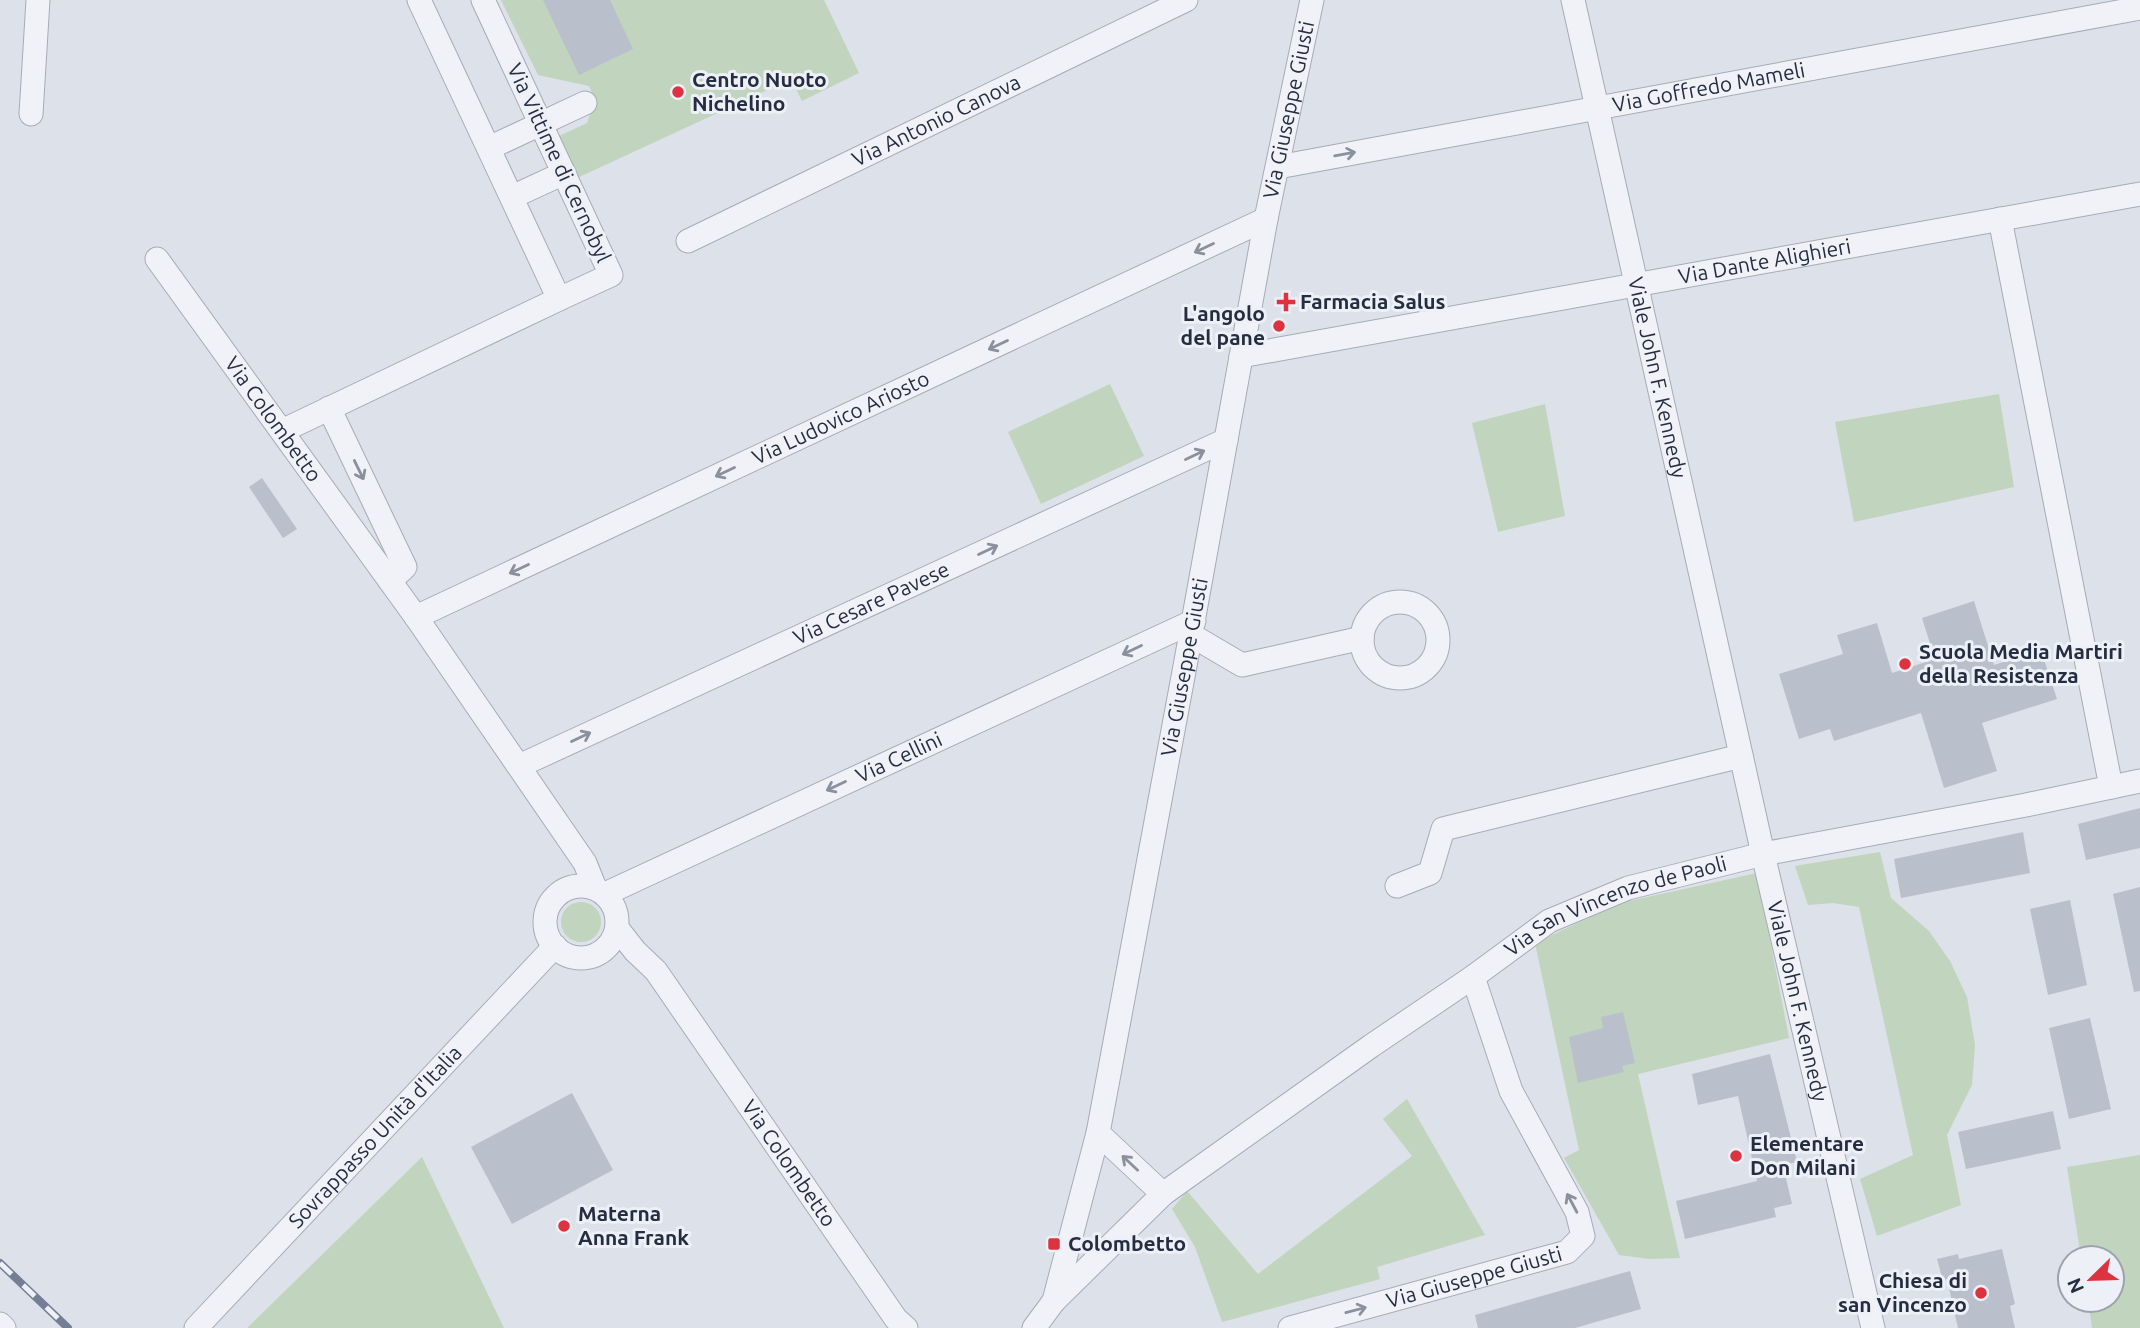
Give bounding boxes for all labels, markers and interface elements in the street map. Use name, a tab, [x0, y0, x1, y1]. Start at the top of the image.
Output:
street label: Via Giuseppe Giusti	[1258, 19, 1318, 201]
street label: Via Goffredo Mameli	[1610, 57, 1807, 116]
street label: Via Vittime di Cernobyl	[503, 59, 617, 266]
place label: Centro Nuoto Nichelino	[692, 67, 827, 115]
street label: Via Antonio Canova	[848, 69, 1024, 171]
marker: Centro Nuoto Nichelino	[670, 84, 686, 100]
one-way arrow	[1333, 147, 1356, 160]
street label: Via Dante Alighieri	[1676, 233, 1853, 288]
one-way arrow	[1194, 242, 1215, 255]
street label: Viale John F. Kennedy	[1624, 275, 1692, 480]
place label: Farmacia Salus	[1300, 289, 1445, 313]
marker: Farmacia Salus	[1278, 294, 1294, 310]
place label: L'angolo del pane	[1181, 301, 1265, 349]
marker: L'angolo del pane	[1271, 318, 1287, 334]
one-way arrow	[988, 338, 1009, 352]
street label: Via Colombetto	[221, 352, 327, 486]
street label: Via Ludovico Ariosto	[748, 365, 933, 469]
one-way arrow	[1184, 448, 1205, 461]
one-way arrow	[353, 459, 366, 480]
one-way arrow	[715, 466, 736, 480]
one-way arrow	[977, 543, 998, 556]
street label: Via Cesare Pavese	[789, 556, 953, 649]
one-way arrow	[509, 563, 530, 576]
street label: Via Giuseppe Giusti	[1155, 576, 1212, 758]
place label: Scuola Media Martiri della Resistenza	[1919, 639, 2123, 687]
one-way arrow	[1122, 644, 1143, 657]
marker: Scuola Media Martiri della Resistenza	[1897, 656, 1913, 672]
street label: Via Cellini	[852, 727, 946, 787]
one-way arrow	[570, 730, 591, 744]
one-way arrow	[826, 780, 847, 793]
street label: Via San Vincenzo de Paoli	[1499, 851, 1729, 961]
street label: Viale John F. Kennedy	[1763, 898, 1833, 1104]
street label: Sovrappasso Unità d'Italia	[283, 1040, 466, 1233]
street label: Via Colombetto	[738, 1095, 842, 1231]
place label: Elementare Don Milani	[1750, 1131, 1864, 1179]
marker: Elementare Don Milani	[1728, 1148, 1744, 1164]
one-way arrow	[1122, 1155, 1139, 1172]
one-way arrow	[1565, 1194, 1579, 1214]
place label: Materna Anna Frank	[578, 1201, 689, 1249]
marker: Materna Anna Frank	[556, 1218, 572, 1234]
place label: Colombetto	[1068, 1231, 1186, 1255]
marker: Colombetto	[1046, 1236, 1062, 1252]
street label: Via Giuseppe Giusti	[1383, 1241, 1564, 1312]
north arrow	[2056, 1244, 2126, 1314]
place label: Chiesa di san Vincenzo	[1838, 1268, 1967, 1316]
text: N	[2062, 1275, 2088, 1296]
marker: Chiesa di san Vincenzo	[1973, 1285, 1989, 1301]
one-way arrow	[1344, 1303, 1367, 1316]

